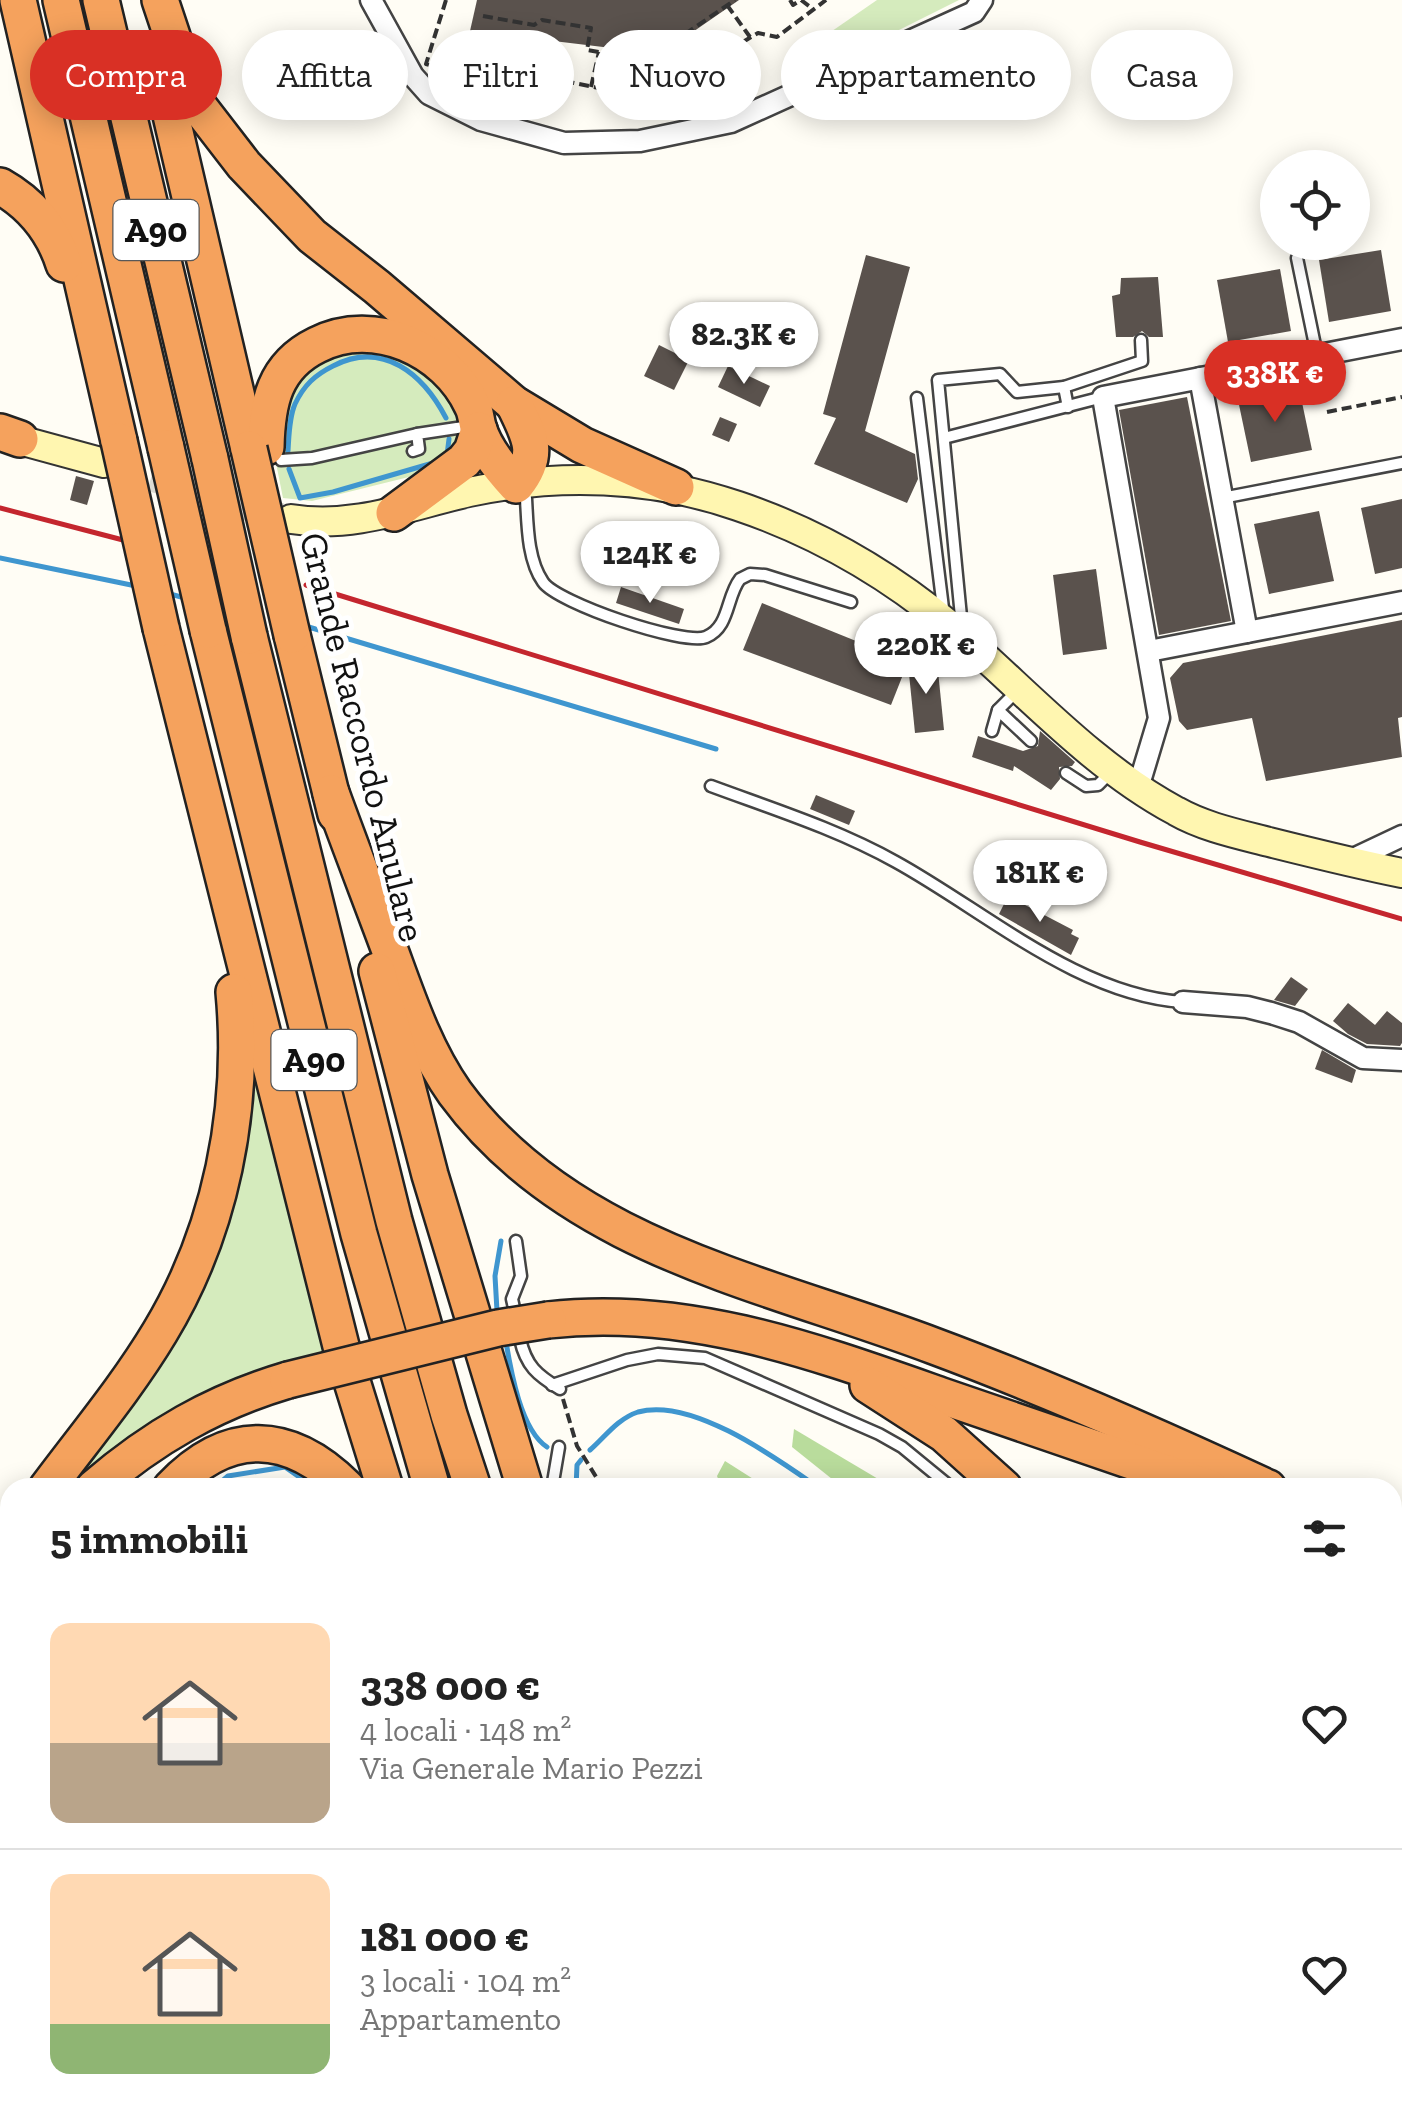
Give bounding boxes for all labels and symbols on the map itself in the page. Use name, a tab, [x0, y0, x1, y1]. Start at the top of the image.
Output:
road number: A90	[114, 200, 198, 260]
pin: 82.3K €	[652, 302, 836, 387]
pin: 338K €	[1194, 340, 1356, 425]
pin: 124K €	[569, 521, 731, 606]
street label: Grande Raccordo Anulare	[290, 528, 436, 946]
pin: 220K €	[845, 612, 1007, 697]
pin: 181K €	[959, 840, 1121, 925]
road number: A90	[272, 1030, 356, 1090]

